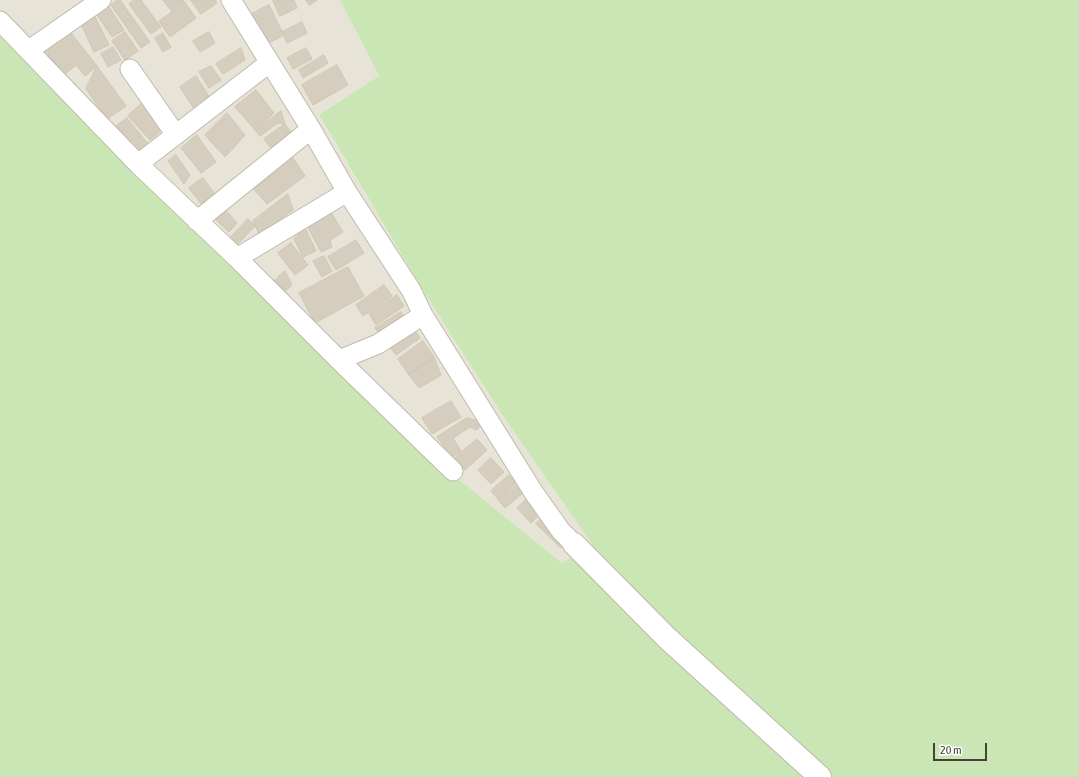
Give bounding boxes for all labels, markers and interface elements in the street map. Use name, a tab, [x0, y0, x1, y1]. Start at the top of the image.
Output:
scale bar	[935, 735, 989, 761]
text: 20 m	[940, 743, 962, 757]

